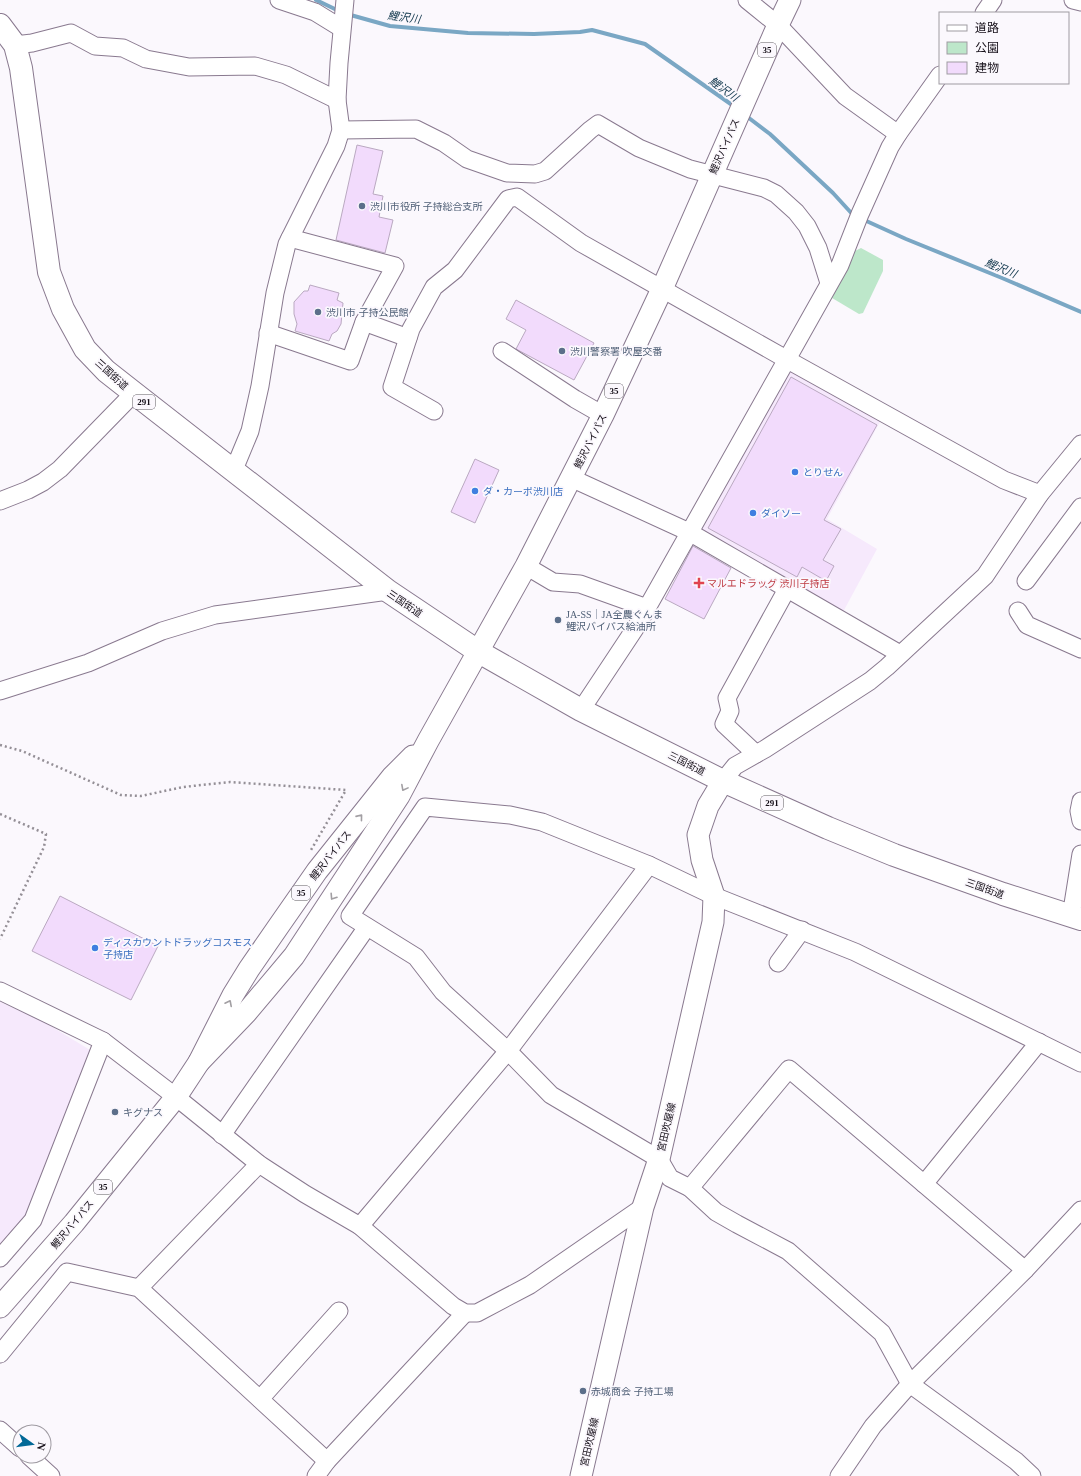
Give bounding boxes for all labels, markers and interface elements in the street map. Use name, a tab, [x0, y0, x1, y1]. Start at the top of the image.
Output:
water label: 鯉沢川	[387, 9, 422, 25]
legend	[939, 12, 1069, 84]
text: 道路	[975, 21, 999, 35]
text: 公園	[975, 41, 999, 55]
road number: 35	[758, 43, 776, 57]
text: 建物	[975, 61, 999, 75]
water label: 鯉沢川	[707, 74, 742, 104]
street label: 鯉沢バイパス	[707, 117, 742, 176]
marker: 渋川市役所 子持総合支所	[357, 201, 367, 211]
place label: 渋川市役所 子持総合支所	[370, 201, 483, 212]
water label: 鯉沢川	[983, 256, 1019, 280]
marker: 渋川市 子持公民館	[313, 307, 323, 317]
place label: 渋川市 子持公民館	[326, 307, 409, 318]
marker: 渋川警察署 吹屋交番	[557, 346, 567, 356]
place label: 渋川警察署 吹屋交番	[570, 346, 663, 357]
street label: 三国街道	[93, 357, 130, 392]
road number: 35	[605, 384, 623, 398]
road number: 291	[133, 395, 155, 409]
street label: 鯉沢バイパス	[572, 412, 609, 470]
marker: とりせん	[790, 467, 800, 477]
place label: とりせん	[803, 467, 843, 478]
marker: ダ・カーポ渋川店	[470, 486, 480, 496]
place label: ダ・カーポ渋川店	[483, 486, 563, 497]
marker: ダイソー	[748, 508, 758, 518]
place label: ダイソー	[761, 508, 801, 519]
marker: マルエドラッグ 渋川子持店	[694, 578, 704, 588]
place label: マルエドラッグ 渋川子持店	[707, 578, 830, 589]
street label: 三国街道	[385, 588, 424, 619]
place label: JA-SS｜JA全農ぐんま 鯉沢バイパス給油所	[566, 609, 663, 632]
marker: JA-SS｜JA全農ぐんま 鯉沢バイパス給油所	[553, 615, 563, 625]
street label: 三国街道	[666, 749, 707, 777]
one-way arrow	[401, 784, 408, 791]
road number: 291	[761, 796, 783, 810]
one-way arrow	[356, 814, 363, 821]
street label: 鯉沢バイパス	[308, 828, 353, 882]
street label: 三国街道	[964, 876, 1006, 900]
road number: 35	[292, 886, 310, 900]
one-way arrow	[331, 893, 338, 900]
place label: ディスカウントドラッグコスモス 子持店	[103, 937, 252, 960]
marker: ディスカウントドラッグコスモス 子持店	[90, 943, 100, 953]
one-way arrow	[224, 1000, 232, 1007]
street label: 宮田吹屋線	[656, 1102, 677, 1153]
marker: キグナス	[110, 1107, 120, 1117]
place label: キグナス	[123, 1107, 163, 1118]
road number: 35	[94, 1180, 112, 1194]
street label: 鯉沢バイパス	[49, 1198, 96, 1251]
marker: 赤城商会 子持工場	[578, 1386, 588, 1396]
place label: 赤城商会 子持工場	[591, 1386, 674, 1397]
street label: 宮田吹屋線	[579, 1417, 600, 1468]
north arrow	[12, 1424, 52, 1464]
text: N	[35, 1441, 48, 1452]

